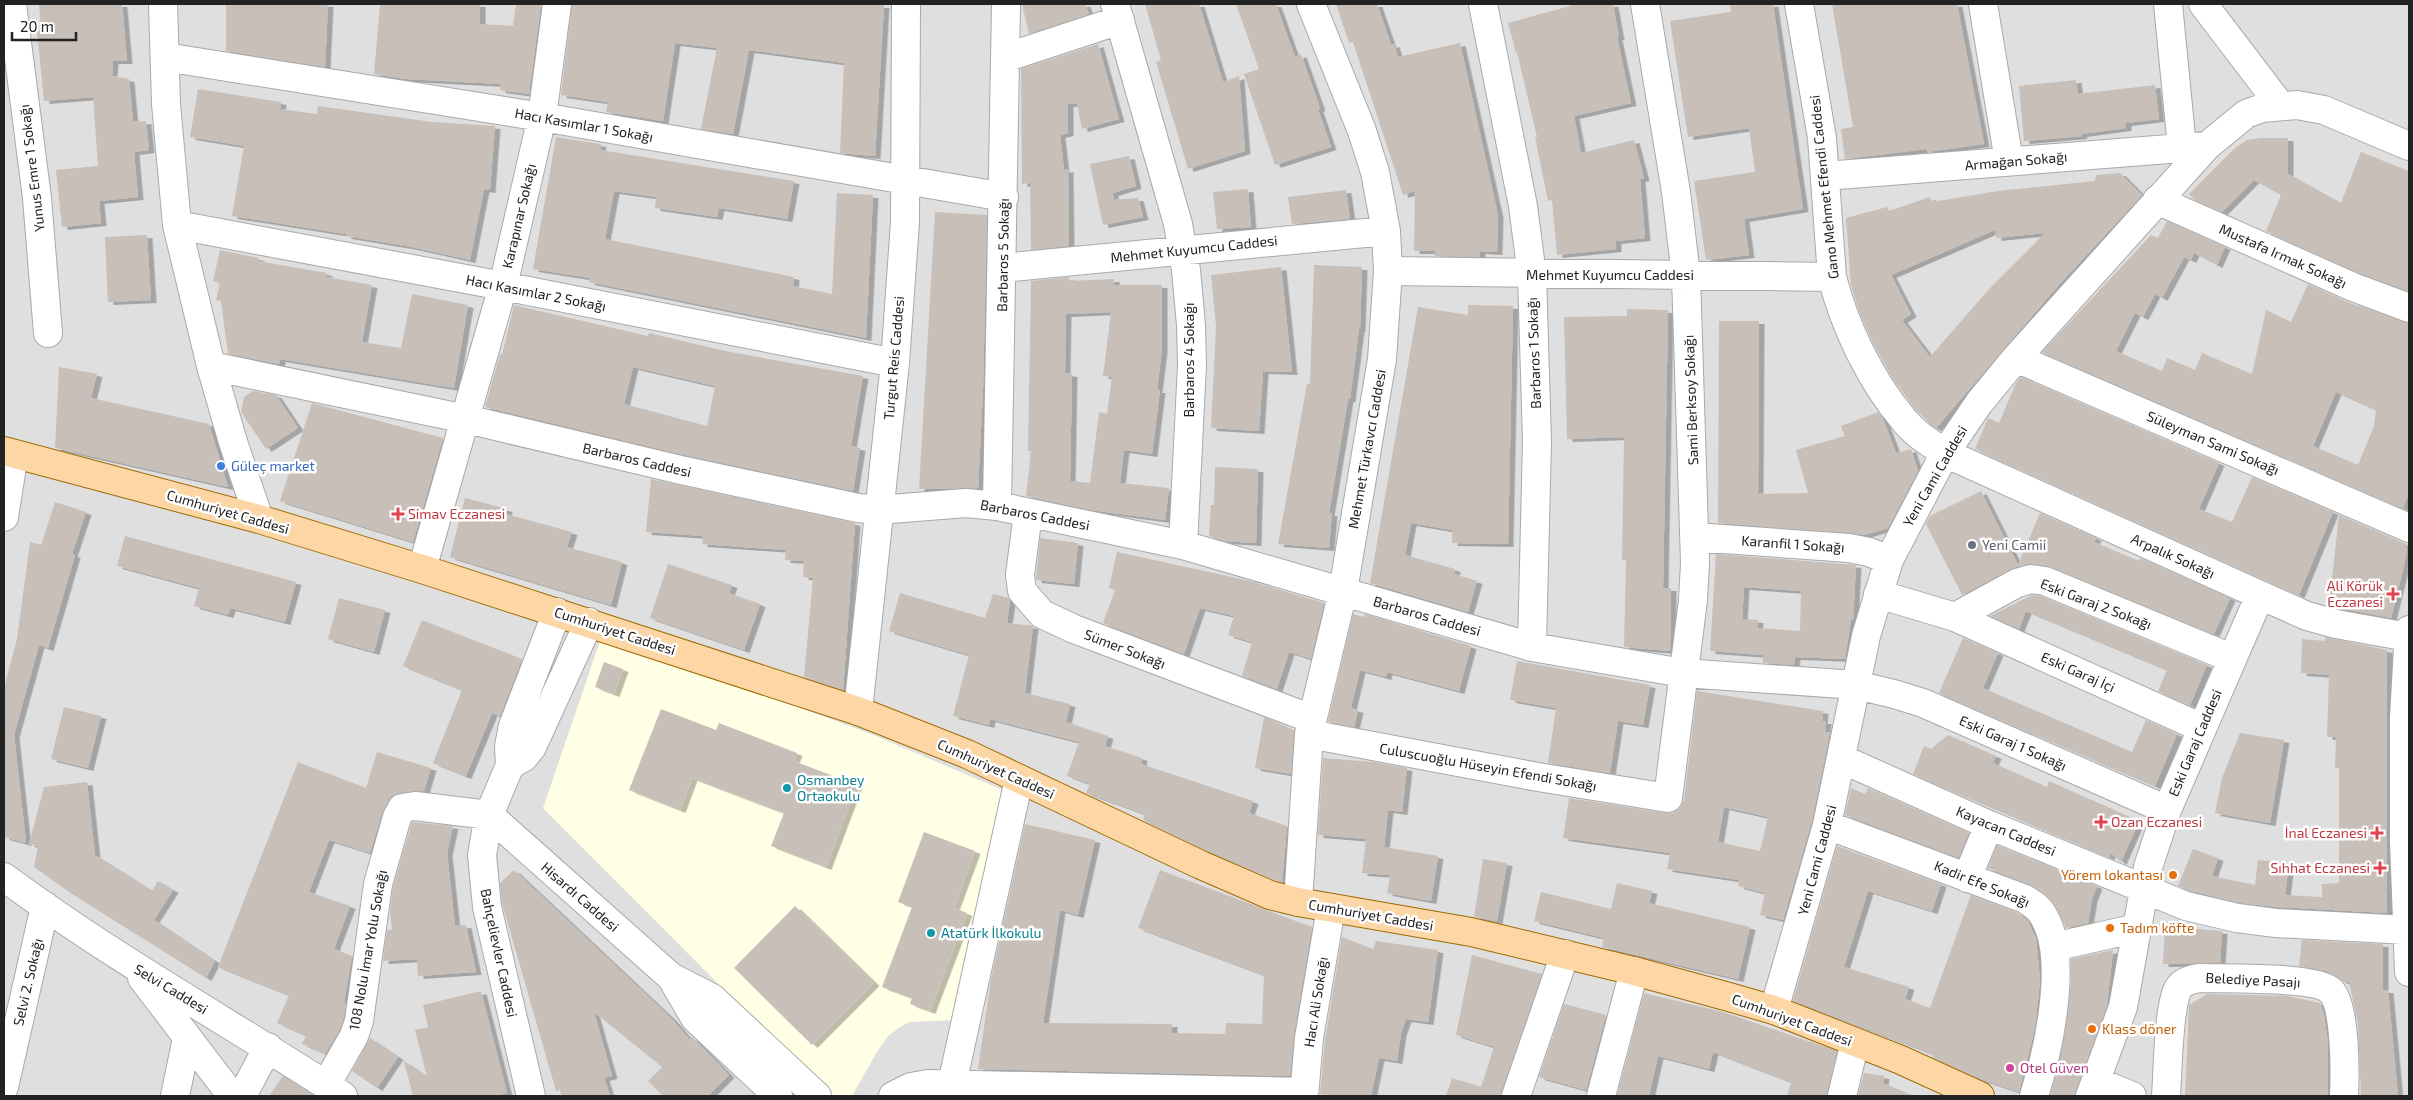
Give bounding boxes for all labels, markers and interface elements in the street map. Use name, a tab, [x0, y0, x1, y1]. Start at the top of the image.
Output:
scale bar	[12, 10, 76, 42]
text: 20 m	[20, 17, 54, 35]
street label: Gano Mehmet Efendi Caddesi	[1805, 94, 1842, 280]
street label: Yunus Emre 1 Sokağı	[15, 103, 48, 233]
street label: Hacı Kasımlar 1 Sokağı	[514, 104, 655, 145]
street label: Armağan Sokağı	[1964, 148, 2068, 173]
street label: Karapınar Sokağı	[498, 162, 539, 270]
street label: Barbaros 5 Sokağı	[993, 198, 1012, 312]
street label: Mustafa Irmak Sokağı	[2217, 220, 2350, 291]
street label: Mehmet Kuyumcu Caddesi	[1110, 231, 1278, 266]
street label: Mehmet Kuyumcu Caddesi	[1526, 266, 1694, 283]
street label: Hacı Kasımlar 2 Sokağı	[465, 271, 608, 314]
street label: Turgut Reis Caddesi	[880, 295, 907, 421]
street label: Barbaros 1 Sokağı	[1523, 297, 1544, 409]
street label: Barbaros 4 Sokağı	[1180, 303, 1197, 417]
street label: Sami Berksoy Sokağı	[1680, 335, 1701, 466]
street label: Mehmet Türkavcı Caddesi	[1344, 368, 1389, 530]
street label: Süleyman Sami Sokağı	[2144, 407, 2282, 478]
street label: Yeni Cami Caddesi	[1899, 422, 1970, 529]
street label: Barbaros Caddesi	[581, 439, 693, 480]
place label: Güleç market	[231, 457, 315, 475]
marker: Güleç market	[215, 460, 227, 472]
street label: Cumhuriyet Caddesi	[165, 486, 291, 537]
street label: Barbaros Caddesi	[979, 496, 1091, 533]
place label: Simav Eczanesi	[408, 505, 505, 522]
marker: Simav Eczanesi	[392, 508, 404, 520]
street label: Arpalık Sokağı	[2129, 530, 2218, 582]
street label: Karanfil 1 Sokağı	[1741, 531, 1845, 556]
place label: Yeni Camii	[1982, 536, 2046, 553]
marker: Yeni Camii	[1966, 539, 1978, 551]
street label: Eski Garaj 2 Sokağı	[2038, 574, 2154, 633]
place label: Ali Körük Eczanesi	[2327, 577, 2383, 610]
marker: Ali Körük Eczanesi	[2387, 588, 2399, 600]
street label: Barbaros Caddesi	[1371, 592, 1483, 639]
street label: Cumhuriyet Caddesi	[552, 603, 678, 658]
street label: Sümer Sokağı	[1082, 625, 1168, 672]
street label: Eski Garaj İçi	[2038, 648, 2118, 696]
street label: Eski Garaj Caddesi	[2164, 687, 2225, 799]
street label: Eski Garaj 1 Sokağı	[1957, 711, 2070, 774]
street label: Cumhuriyet Caddesi	[935, 735, 1057, 802]
street label: Culuscuoğlu Hüseyin Efendi Sokağı	[1378, 739, 1598, 794]
place label: Osmanbey Ortaokulu	[797, 771, 865, 804]
marker: Osmanbey Ortaokulu	[781, 782, 793, 794]
street label: Kayacan Caddesi	[1954, 802, 2059, 859]
street label: Yeni Cami Caddesi	[1794, 803, 1839, 917]
place label: Ozan Eczanesi	[2111, 813, 2202, 830]
marker: Ozan Eczanesi	[2095, 816, 2107, 828]
place label: İnal Eczanesi	[2285, 824, 2367, 841]
marker: İnal Eczanesi	[2371, 827, 2383, 839]
street label: Kadir Efe Sokağı	[1932, 857, 2032, 910]
street label: Hisardı Caddesi	[538, 858, 623, 935]
place label: Sıhhat Eczanesi	[2271, 859, 2370, 876]
marker: Sıhhat Eczanesi	[2374, 862, 2386, 874]
place label: Yörem lokantası	[2061, 866, 2163, 883]
street label: 108 Nolu İmar Yolu Sokağı	[345, 868, 390, 1031]
marker: Yörem lokantası	[2167, 869, 2179, 881]
street label: Bahçelievler Caddesi	[477, 887, 521, 1019]
street label: Cumhuriyet Caddesi	[1307, 895, 1435, 934]
place label: Tadım köfte	[2120, 919, 2194, 936]
marker: Tadım köfte	[2104, 922, 2116, 934]
place label: Atatürk İlkokulu	[941, 924, 1042, 941]
marker: Atatürk İlkokulu	[925, 927, 937, 939]
street label: Selvi 2. Sokağı	[9, 936, 46, 1027]
street label: Hacı Ali Sokağı	[1300, 955, 1331, 1048]
street label: Selvi Caddesi	[131, 960, 211, 1017]
street label: Belediye Pasajı	[2205, 969, 2301, 990]
street label: Cumhuriyet Caddesi	[1730, 990, 1855, 1049]
place label: Klass döner	[2102, 1020, 2177, 1037]
marker: Klass döner	[2086, 1023, 2098, 1035]
place label: Otel Güven	[2020, 1059, 2089, 1076]
marker: Otel Güven	[2004, 1062, 2016, 1074]

